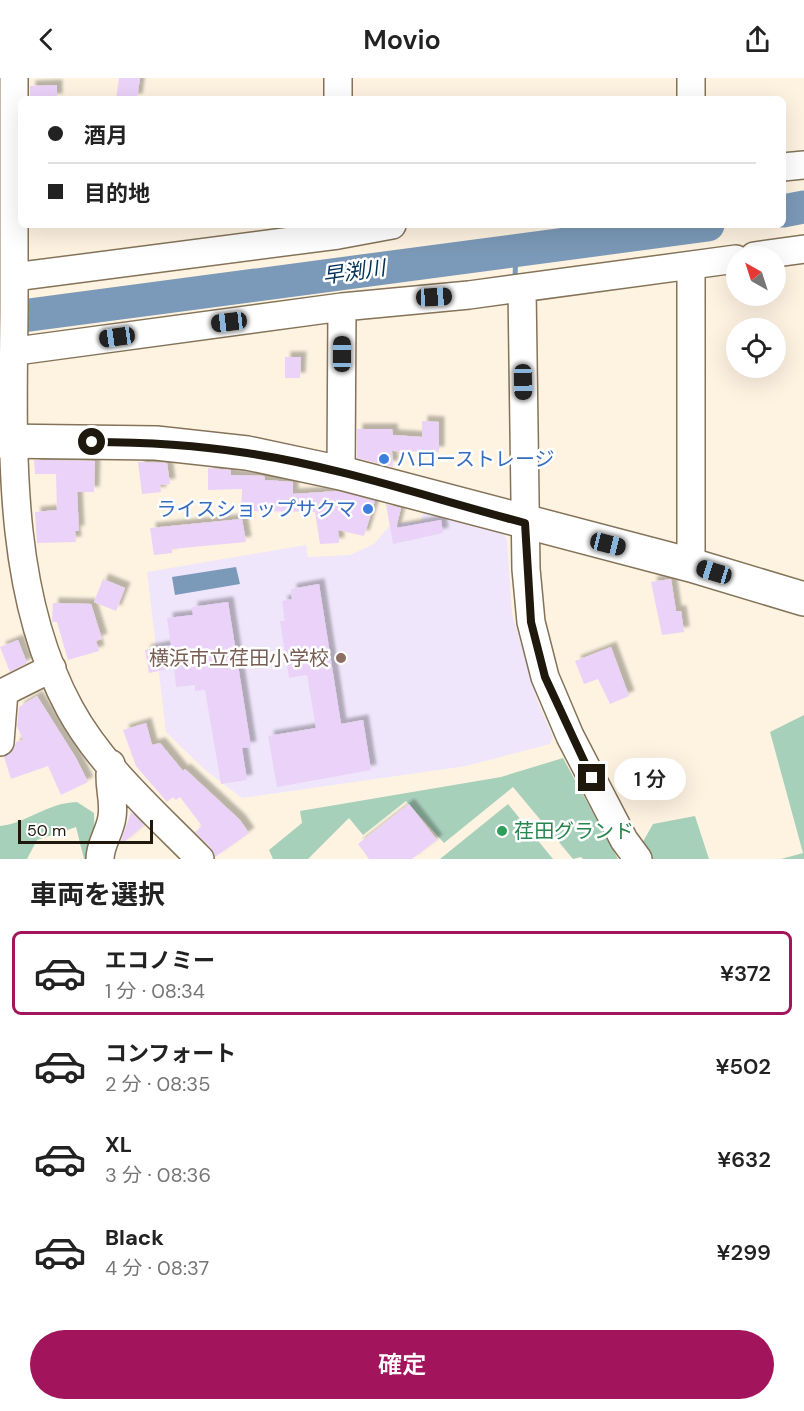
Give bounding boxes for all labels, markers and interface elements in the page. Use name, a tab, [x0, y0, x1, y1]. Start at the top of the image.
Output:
text: Movio	[363, 22, 441, 57]
icon: back	[30, 23, 63, 56]
icon: share	[741, 23, 774, 56]
text: 酒月	[84, 121, 128, 150]
text: 目的地	[84, 179, 150, 208]
north arrow	[726, 246, 786, 306]
map controls	[726, 246, 786, 378]
water label: 早渕川	[321, 253, 389, 290]
car	[416, 287, 452, 307]
car	[210, 311, 248, 333]
button: locate	[726, 318, 786, 378]
car	[98, 326, 136, 348]
car	[333, 336, 351, 372]
car	[514, 364, 532, 400]
route start	[78, 428, 105, 455]
place label: ハローストレージ	[396, 446, 555, 472]
marker: ハローストレージ	[377, 452, 391, 466]
place label: ライスショップサクマ	[157, 496, 356, 522]
marker: ライスショップサクマ	[361, 502, 375, 516]
car	[588, 531, 628, 557]
car	[694, 558, 734, 586]
place label: 横浜市立荏田小学校	[149, 645, 329, 671]
marker: 横浜市立荏田小学校	[334, 651, 348, 665]
callout: 1 分	[613, 757, 685, 799]
route end	[578, 764, 605, 791]
text: 1 分	[634, 766, 666, 792]
scale bar	[18, 817, 153, 844]
place label: 荏田グランド	[514, 818, 634, 844]
text: 50 m	[27, 820, 66, 841]
marker: 荏田グランド	[495, 824, 509, 838]
text: 車両を選択	[30, 877, 165, 912]
icon: car	[33, 946, 87, 1000]
text: エコノミー	[105, 946, 215, 975]
text: ¥372	[720, 959, 771, 988]
text: 1 分 · 08:34	[105, 978, 205, 1004]
icon: car	[33, 1039, 87, 1093]
text: コンフォート	[105, 1039, 236, 1068]
text: ¥502	[715, 1052, 771, 1081]
text: 2 分 · 08:35	[105, 1071, 210, 1097]
text: XL	[105, 1130, 132, 1159]
icon: car	[33, 1132, 87, 1186]
text: ¥632	[717, 1145, 771, 1174]
text: 3 分 · 08:36	[105, 1162, 211, 1188]
text: Black	[105, 1223, 164, 1252]
icon: car	[33, 1225, 87, 1279]
text: ¥299	[717, 1238, 771, 1267]
text: 4 分 · 08:37	[105, 1255, 209, 1281]
button: 確定	[30, 1330, 774, 1399]

